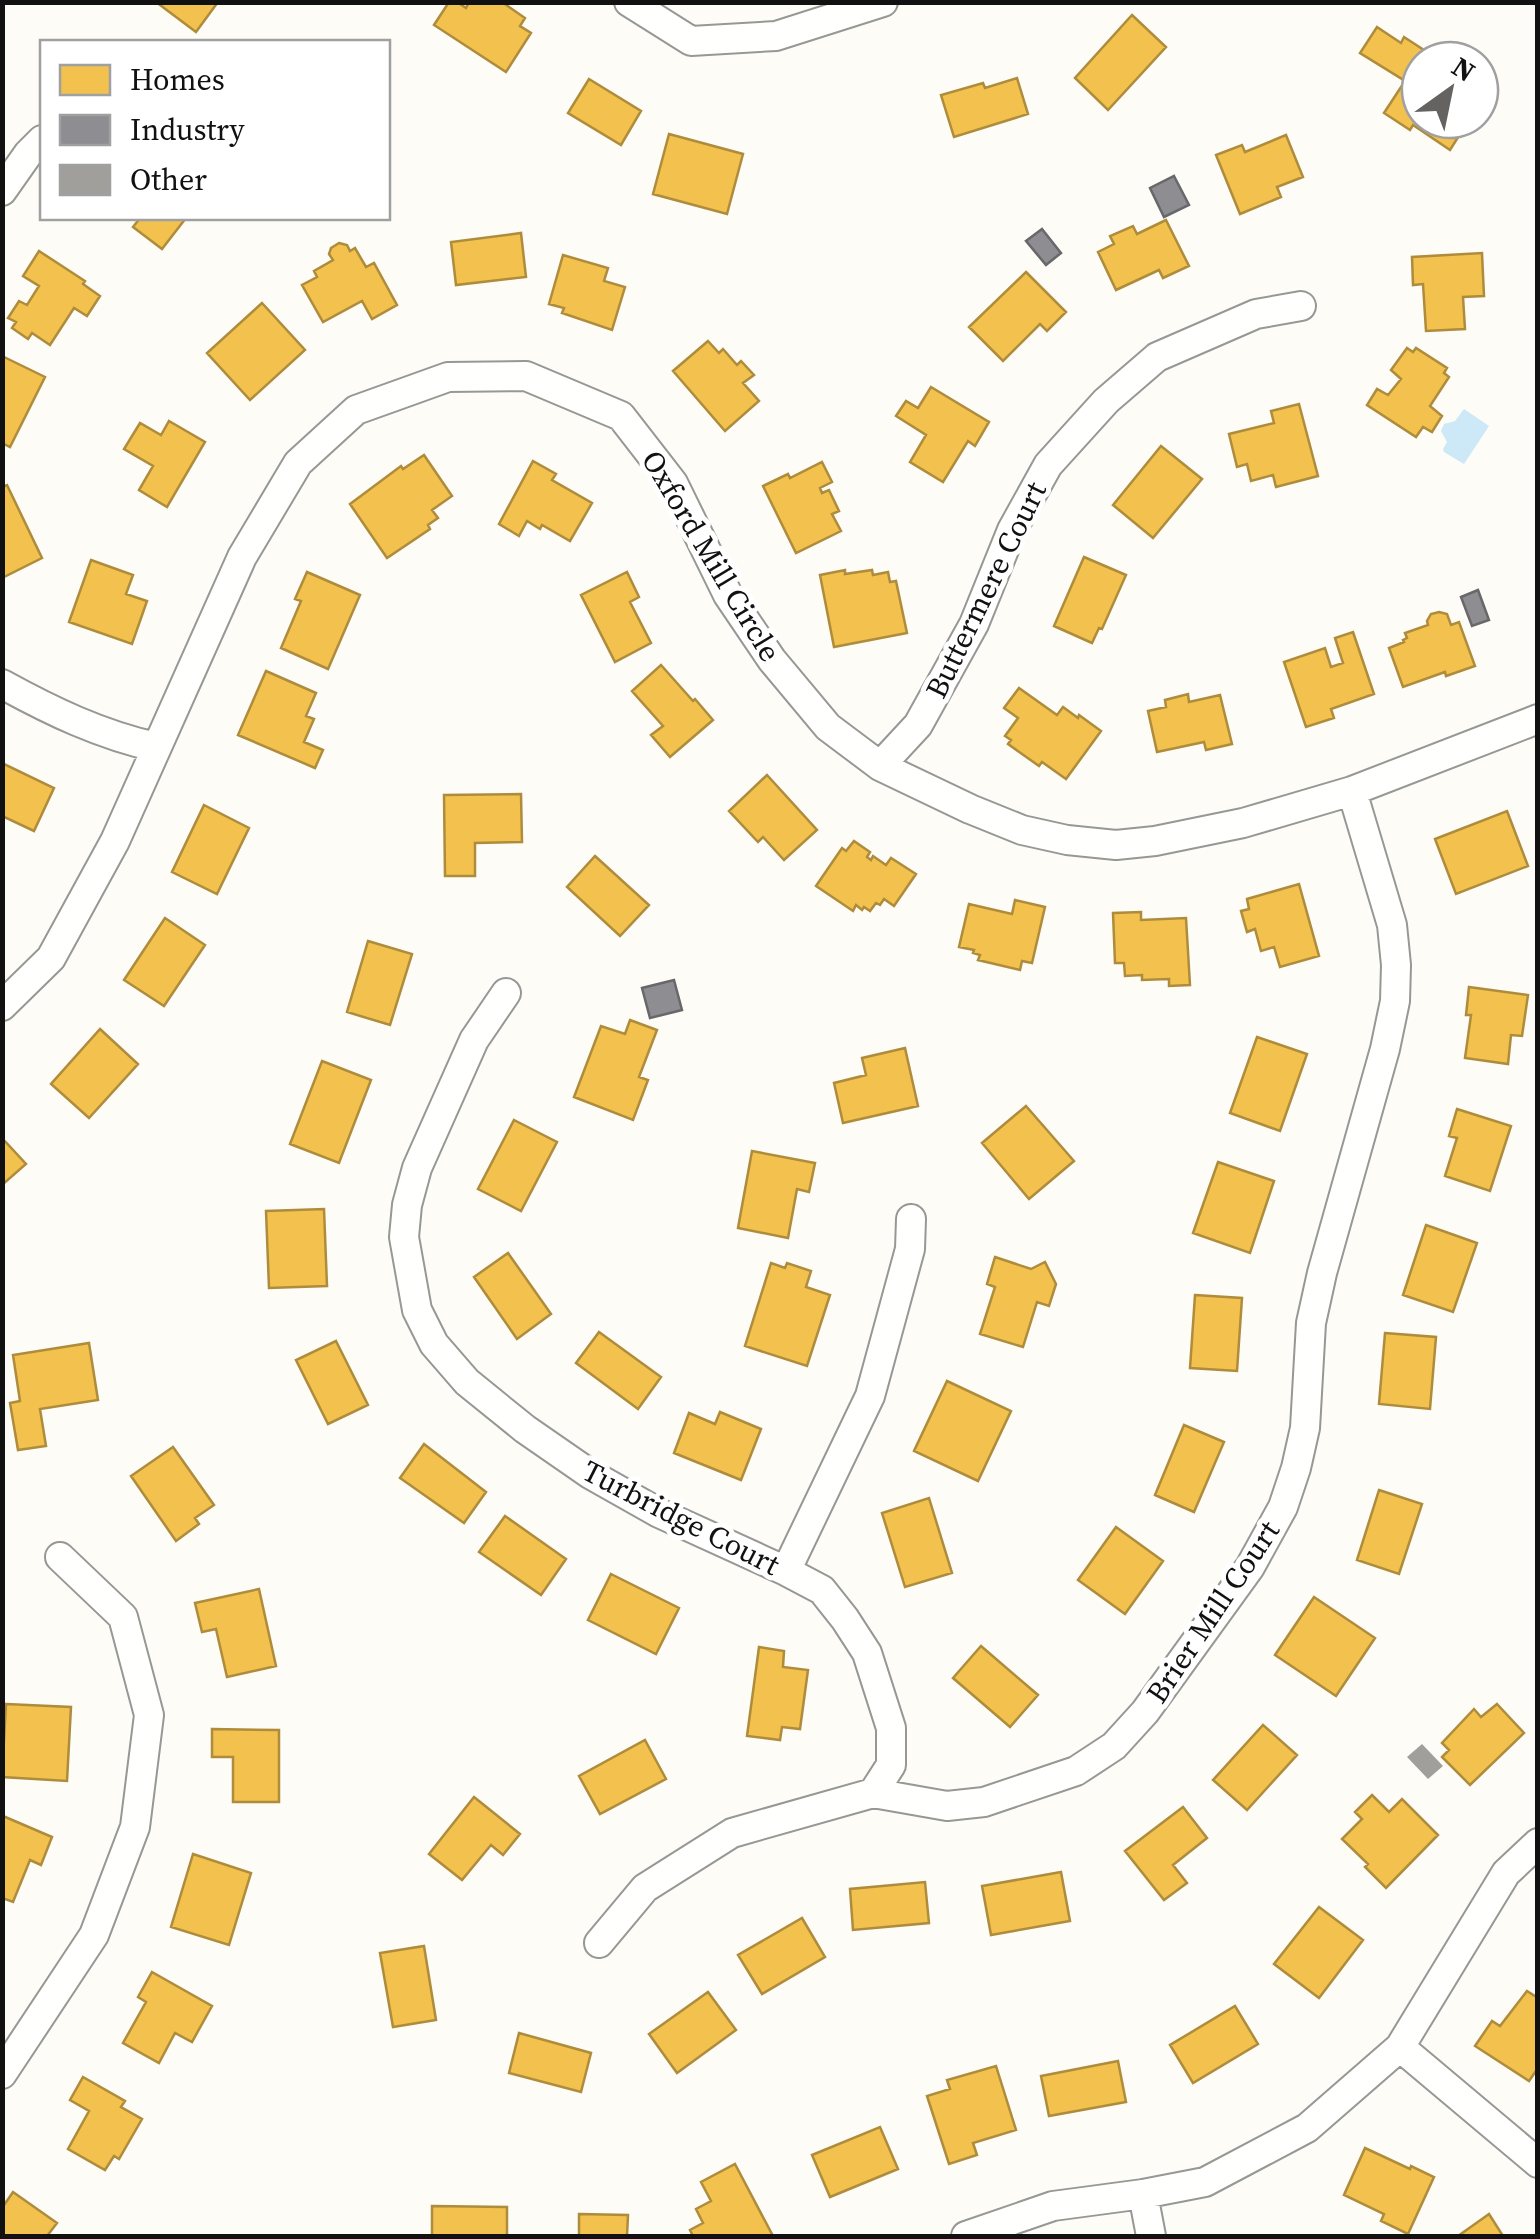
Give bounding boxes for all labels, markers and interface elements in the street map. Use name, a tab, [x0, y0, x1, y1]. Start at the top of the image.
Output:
legend	[40, 40, 390, 220]
north arrow	[1400, 40, 1500, 140]
text: N	[1445, 48, 1483, 91]
text: Homes	[130, 59, 225, 100]
text: Industry	[130, 109, 245, 150]
text: Other	[130, 159, 207, 200]
street label: Oxford Mill Circle	[632, 442, 791, 669]
street label: Buttermere Court	[915, 474, 1056, 705]
street label: Turbridge Court	[576, 1450, 787, 1585]
street label: Brier Mill Court	[1136, 1512, 1289, 1711]

